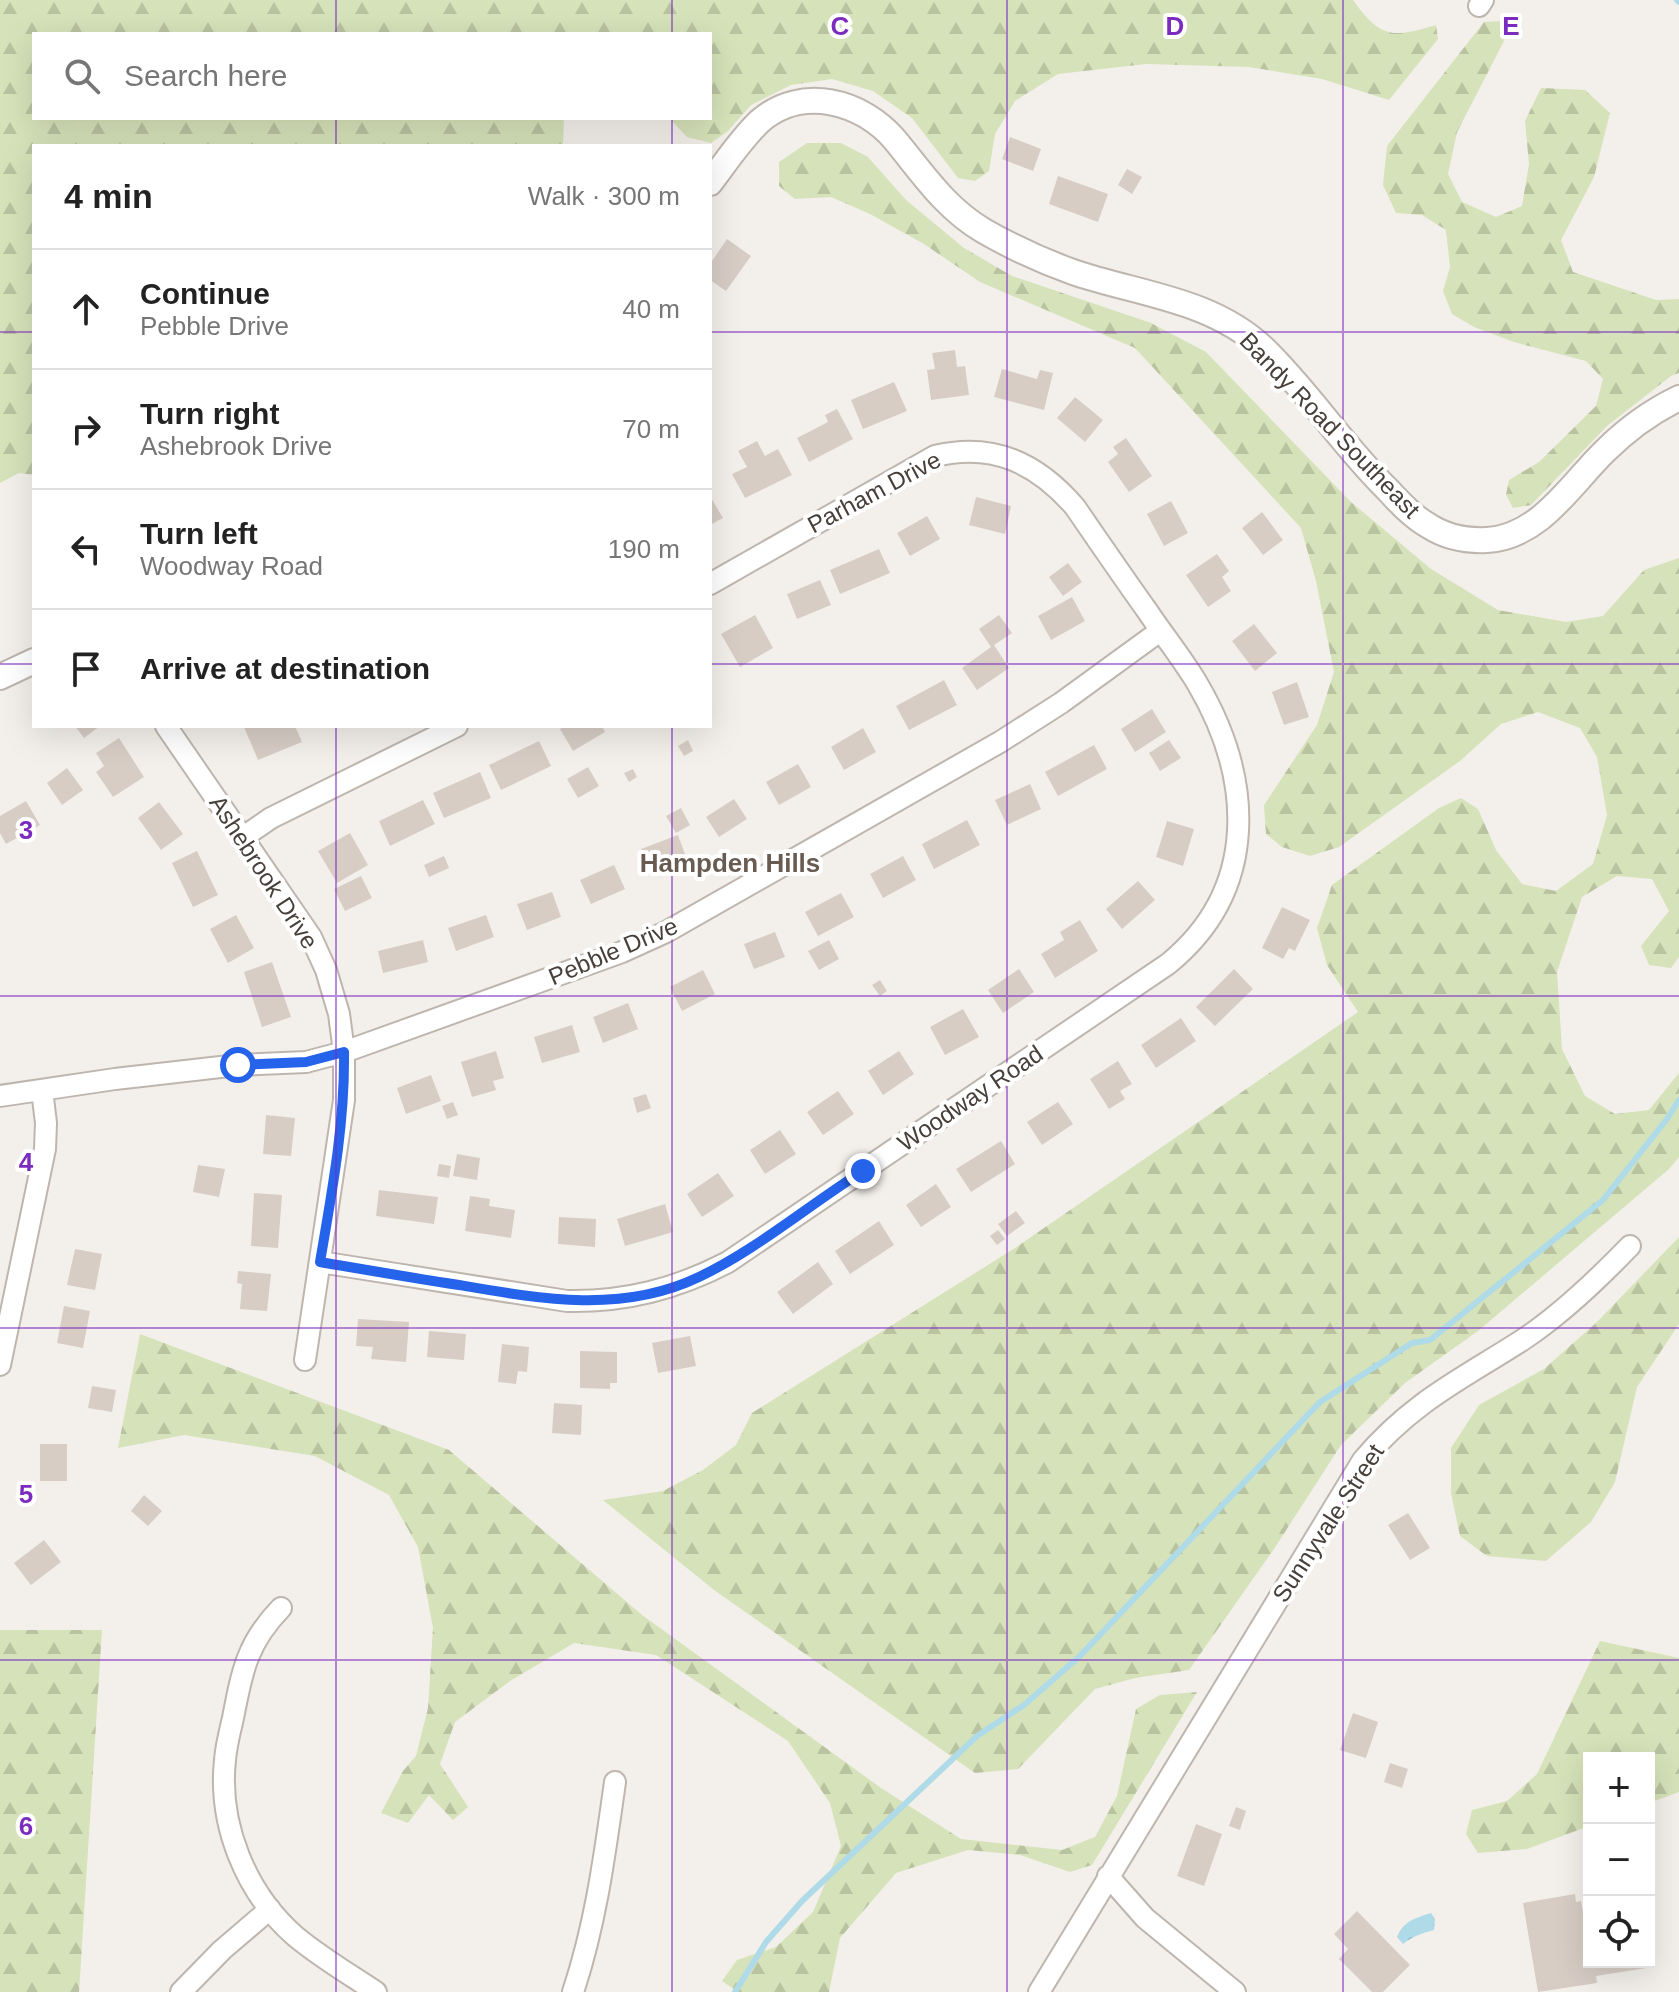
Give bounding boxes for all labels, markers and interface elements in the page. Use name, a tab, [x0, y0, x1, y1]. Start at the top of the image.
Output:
text: C	[831, 11, 850, 41]
text: D	[1166, 11, 1184, 41]
text: E	[1502, 11, 1520, 41]
search box	[32, 32, 712, 120]
icon: search	[60, 54, 104, 98]
text: Search here	[124, 59, 287, 92]
text: 4 min	[64, 177, 153, 215]
text: Walk · 300 m	[528, 181, 680, 211]
text: Continue	[140, 277, 270, 310]
icon: ahead	[64, 287, 108, 331]
text: 40 m	[622, 294, 680, 324]
text: Pebble Drive	[140, 311, 289, 341]
street label: Bandy Road Southeast	[1235, 327, 1426, 523]
text: Turn right	[140, 397, 279, 430]
icon: right	[64, 407, 108, 451]
text: 70 m	[622, 414, 680, 444]
text: Ashebrook Drive	[140, 431, 332, 461]
street label: Parham Drive	[803, 446, 945, 538]
text: Turn left	[140, 517, 258, 550]
icon: left	[64, 527, 108, 571]
text: 190 m	[608, 534, 680, 564]
text: Woodway Road	[140, 551, 323, 581]
icon: arrive	[64, 647, 108, 691]
text: Arrive at destination	[140, 652, 430, 685]
street label: Ashebrook Drive	[204, 790, 324, 954]
text: 3	[19, 815, 33, 845]
district label: Hampden Hills	[640, 848, 820, 878]
street label: Pebble Drive	[544, 912, 682, 990]
street label: Woodway Road	[892, 1040, 1048, 1156]
route start	[220, 1047, 256, 1083]
text: 4	[19, 1147, 34, 1177]
route end	[845, 1153, 881, 1189]
street label: Sunnyvale Street	[1267, 1439, 1389, 1607]
text: 5	[19, 1479, 33, 1509]
map controls	[1583, 1752, 1655, 1968]
button: +	[1583, 1752, 1655, 1824]
text: 6	[19, 1811, 33, 1841]
button: −	[1583, 1824, 1655, 1896]
button: locate	[1583, 1896, 1655, 1968]

